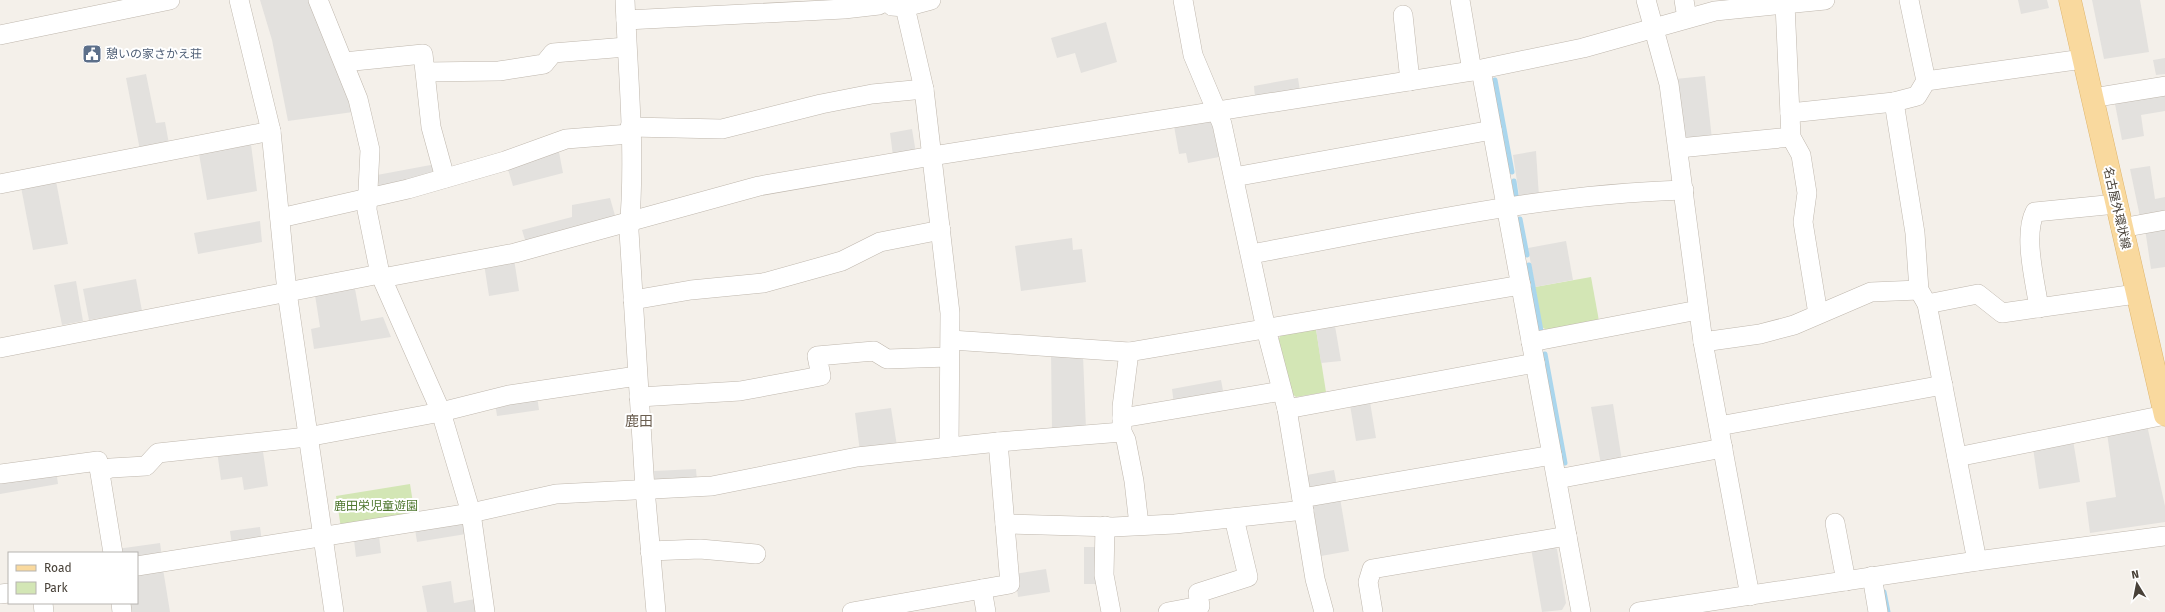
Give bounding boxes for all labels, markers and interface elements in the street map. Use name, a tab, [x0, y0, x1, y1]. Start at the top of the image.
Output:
public building icon: 憩いの家さかえ荘	[81, 43, 103, 65]
place label: 憩いの家さかえ荘	[106, 47, 202, 61]
street label: 名古屋外環状線	[2101, 165, 2133, 251]
district label: 鹿田	[625, 413, 653, 430]
park label: 鹿田栄児童遊園	[334, 499, 418, 513]
legend	[8, 552, 138, 604]
text: Road	[44, 561, 72, 575]
north arrow	[2117, 564, 2157, 604]
text: N	[2131, 568, 2140, 582]
text: Park	[44, 581, 68, 595]

